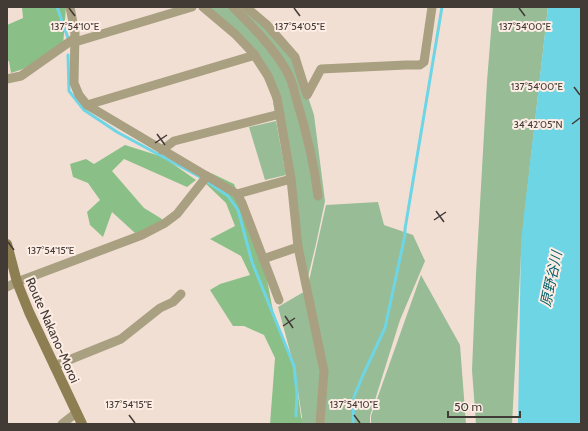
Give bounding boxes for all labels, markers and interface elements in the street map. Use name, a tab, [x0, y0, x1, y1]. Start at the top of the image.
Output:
text: 137°54'10"E	[51, 20, 100, 33]
text: 137°54'05"E	[275, 20, 326, 33]
text: 137°54'00"E	[499, 20, 552, 33]
text: 137°54'00"E	[511, 80, 564, 93]
text: 34°42'05"N	[513, 118, 563, 131]
text: 137°54'15"E	[28, 244, 75, 257]
water label: 原野谷川	[536, 248, 566, 308]
street label: Route Nakano-Moroi	[22, 275, 84, 385]
scale bar	[448, 393, 520, 419]
text: 137°54'15"E	[106, 398, 153, 411]
text: 137°54'10"E	[330, 398, 379, 411]
text: 50 m	[454, 399, 482, 414]

